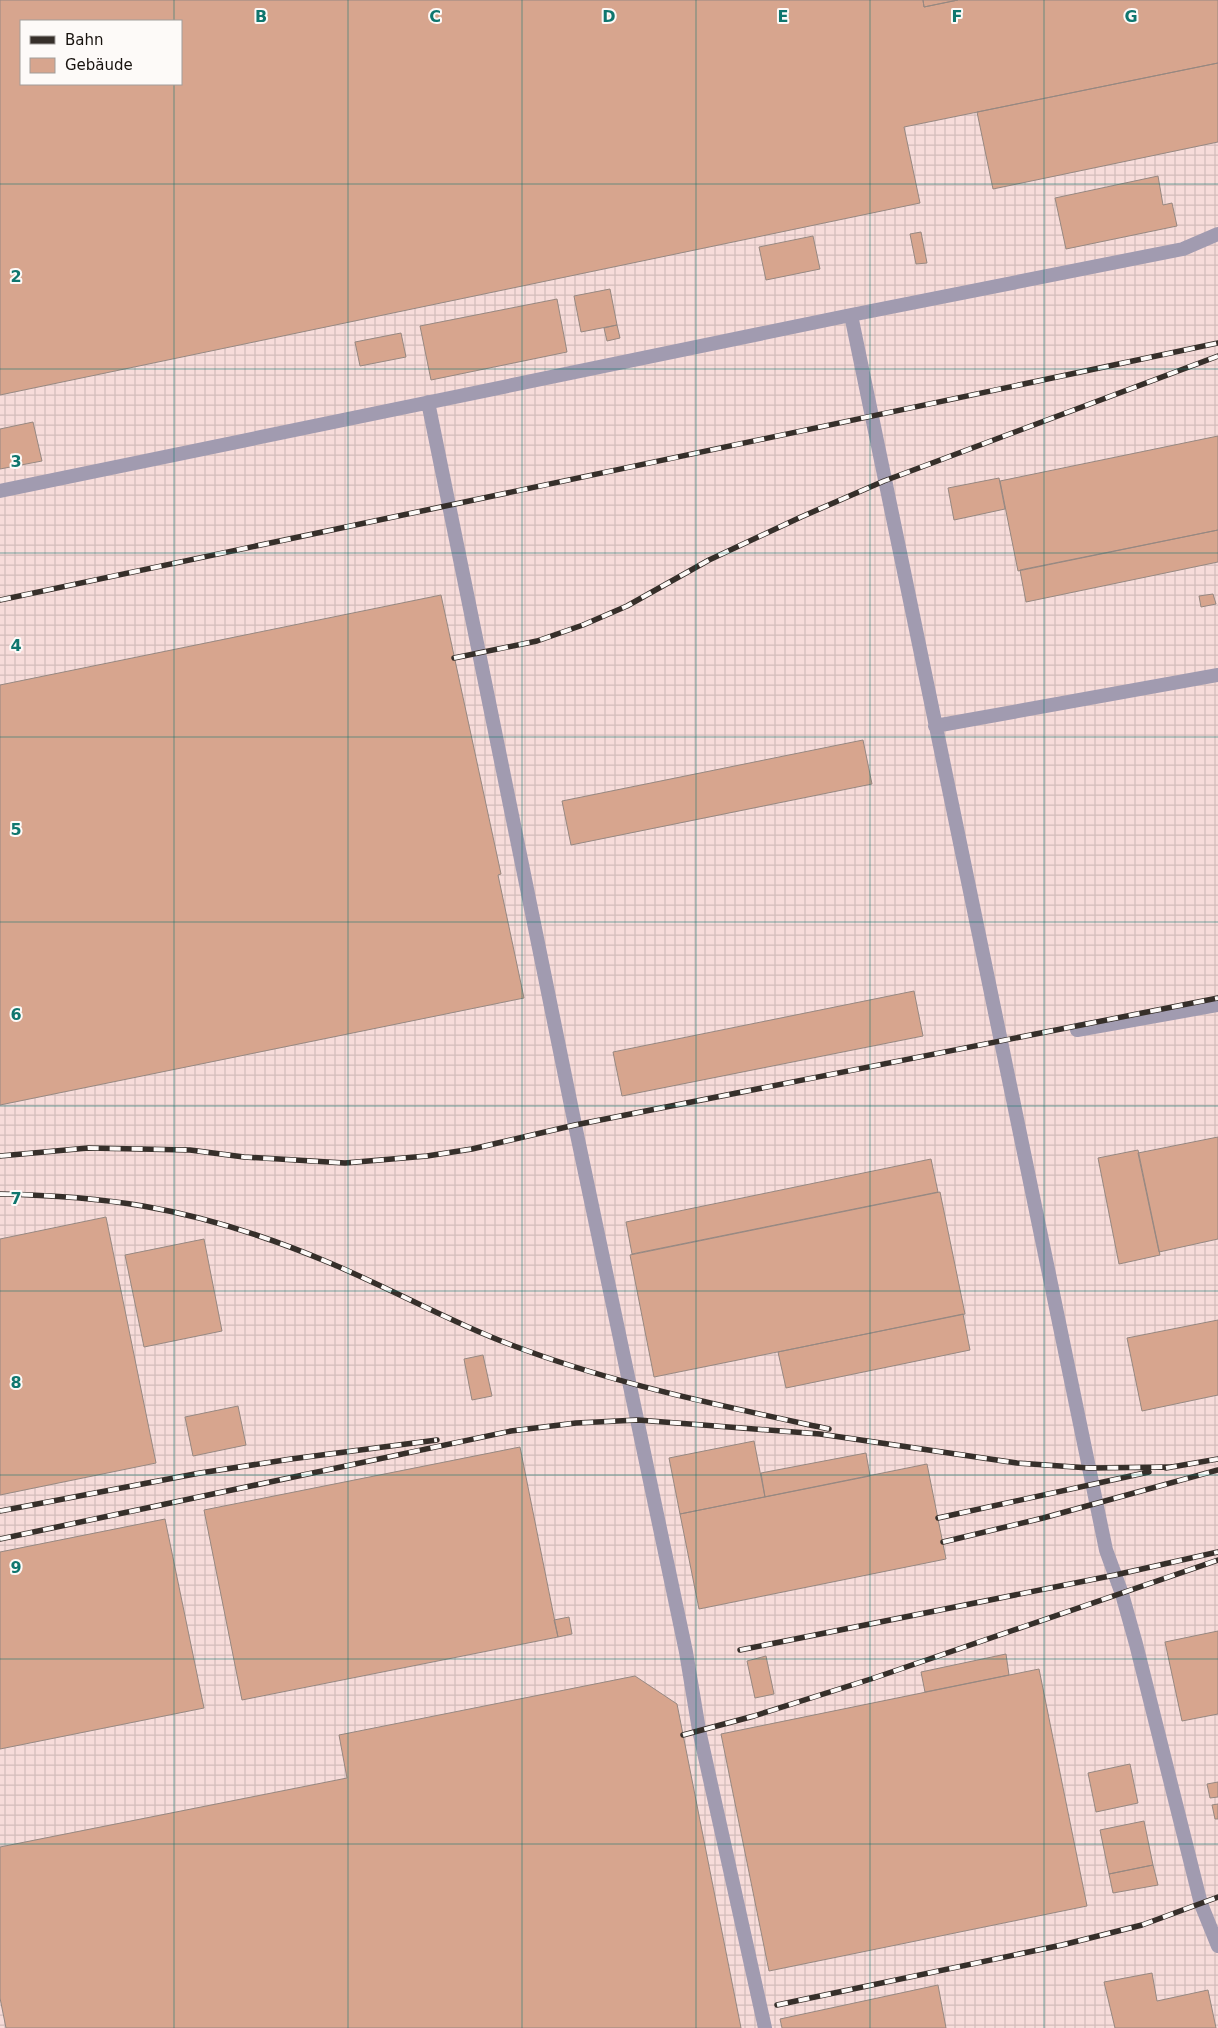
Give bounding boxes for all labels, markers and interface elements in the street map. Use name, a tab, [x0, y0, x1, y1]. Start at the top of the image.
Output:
text: B	[255, 7, 267, 26]
text: C	[429, 7, 441, 26]
text: D	[602, 7, 616, 26]
text: E	[778, 7, 788, 26]
text: F	[952, 7, 962, 26]
text: G	[1124, 7, 1138, 26]
legend	[20, 20, 182, 85]
text: Bahn	[65, 31, 104, 49]
text: Gebäude	[65, 56, 133, 74]
text: 2	[10, 267, 22, 286]
text: 3	[10, 452, 22, 471]
text: 4	[10, 636, 22, 655]
text: 5	[10, 820, 22, 839]
text: 6	[10, 1005, 22, 1024]
text: 7	[10, 1189, 22, 1208]
text: 8	[10, 1373, 22, 1392]
text: 9	[10, 1558, 22, 1577]

